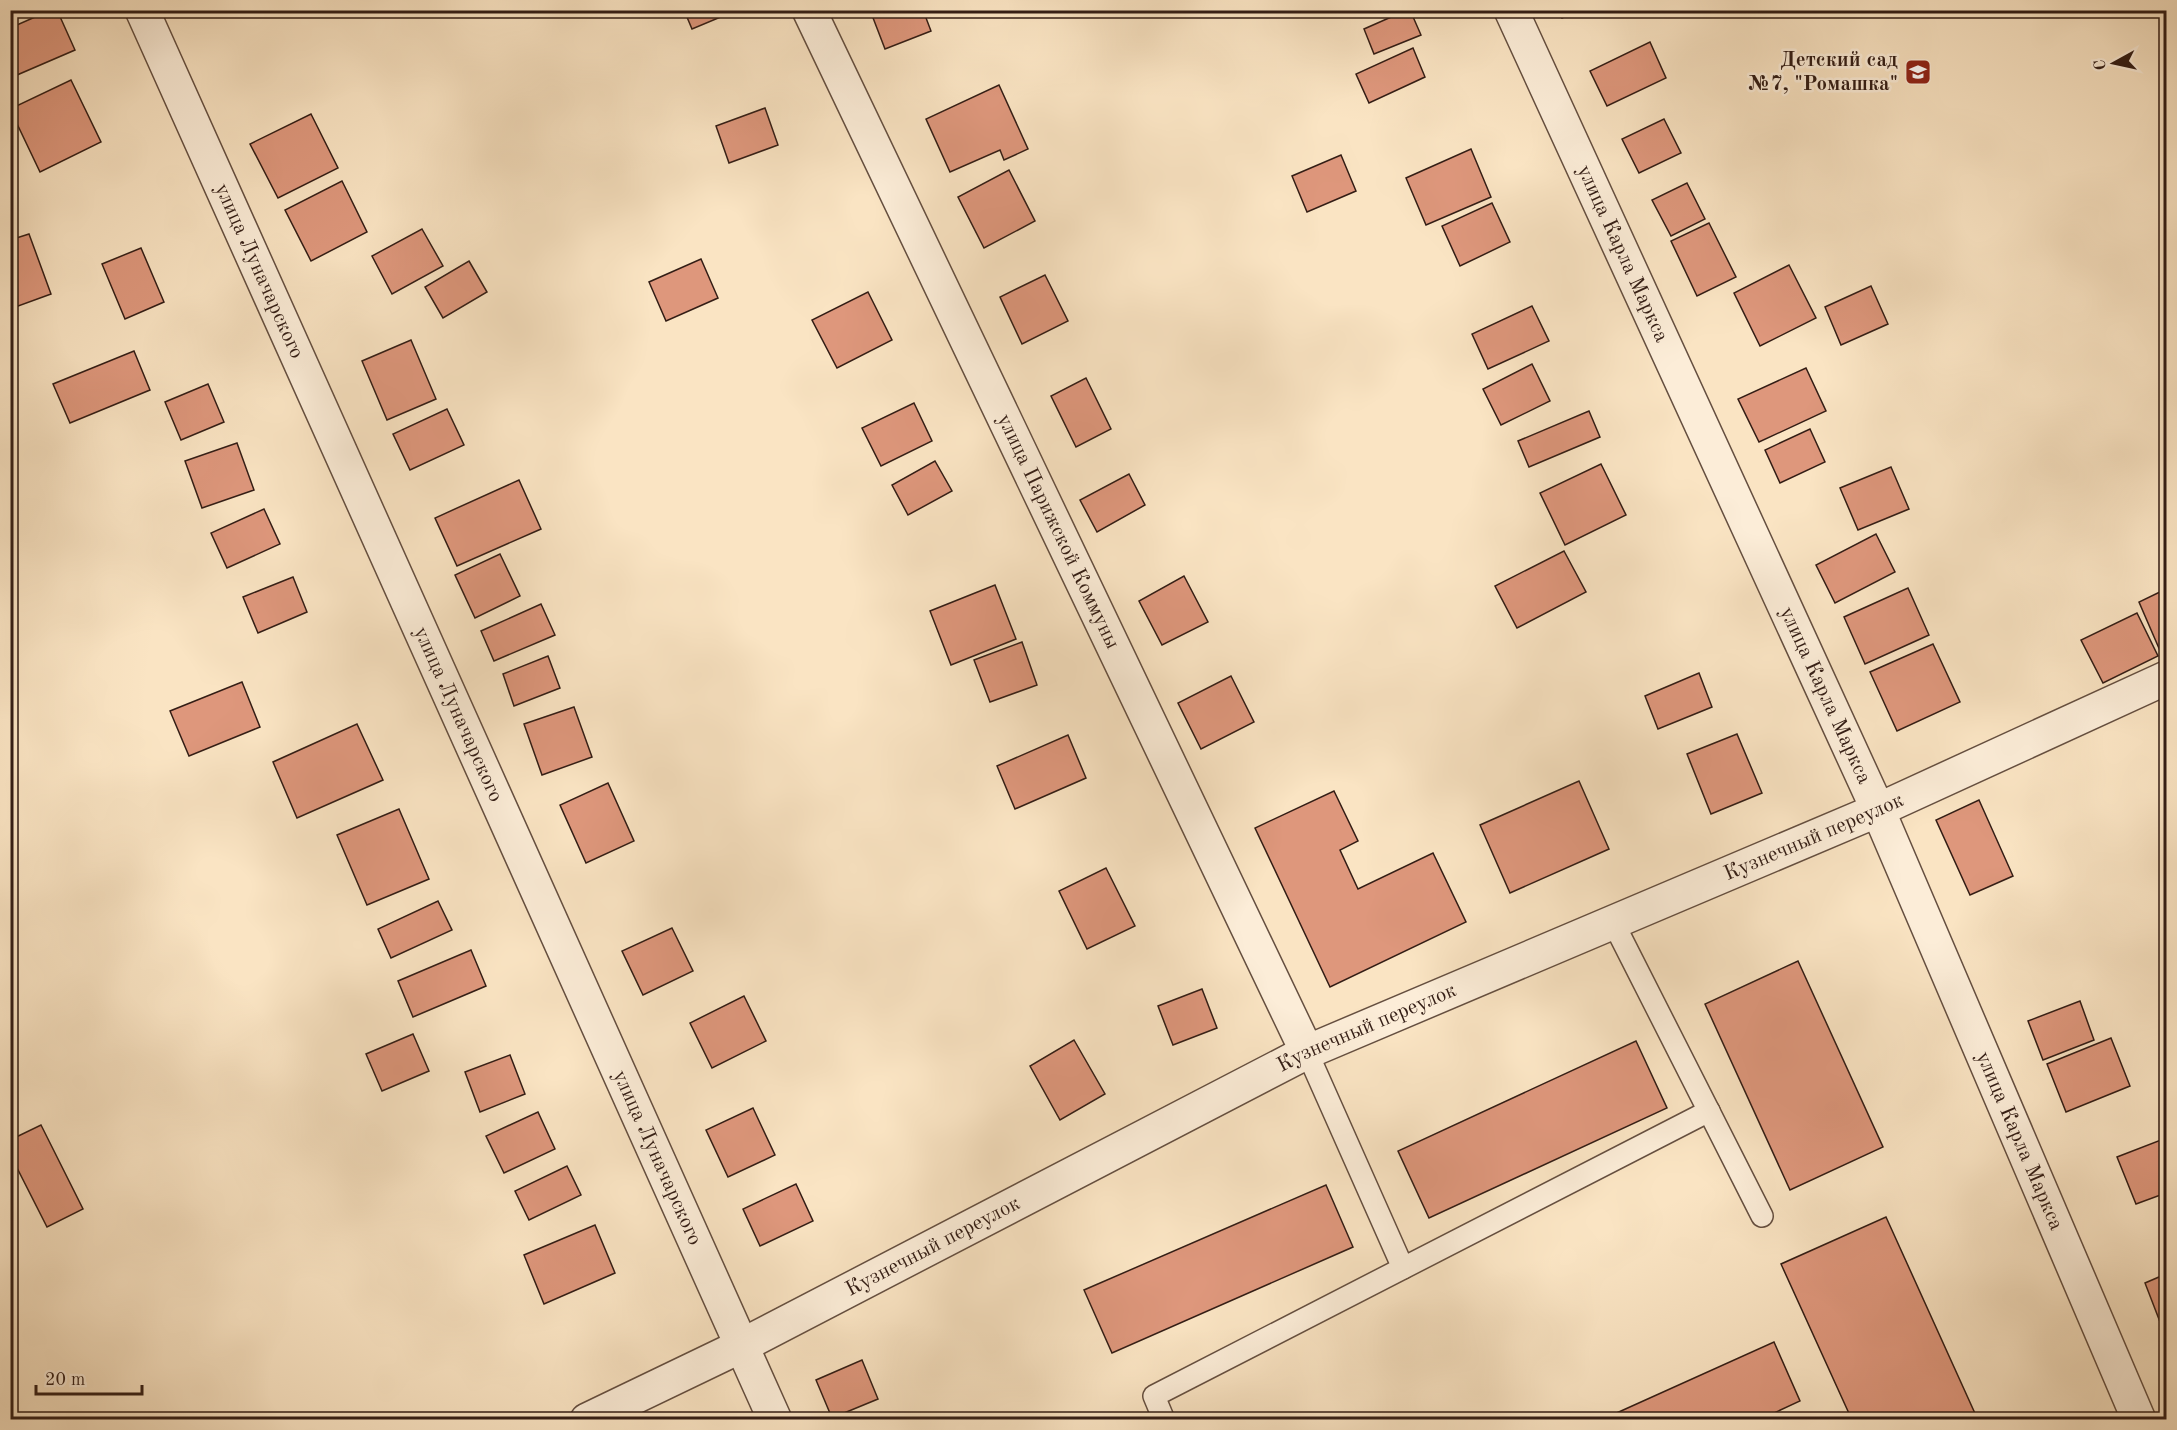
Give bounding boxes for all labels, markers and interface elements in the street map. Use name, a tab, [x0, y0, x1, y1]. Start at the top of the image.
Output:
north arrow	[2084, 33, 2144, 93]
place label: Детский сад №7, "Ромашка"	[1748, 50, 1898, 95]
school or university icon: Детский сад №7, "Ромашка"	[1903, 57, 1933, 87]
text: С	[2092, 58, 2110, 71]
street label: улица Карла Маркса	[1573, 162, 1672, 345]
street label: улица Луначарского	[211, 180, 308, 362]
street label: улица Парижской Коммуны	[993, 411, 1123, 652]
street label: улица Карла Маркса	[1776, 604, 1875, 787]
street label: улица Луначарского	[410, 624, 507, 805]
street label: Кузнечный переулок	[1721, 789, 1907, 885]
street label: Кузнечный переулок	[1274, 979, 1460, 1076]
street label: улица Карла Маркса	[1972, 1048, 2067, 1233]
street label: улица Луначарского	[609, 1067, 706, 1248]
street label: Кузнечный переулок	[842, 1192, 1024, 1300]
scale bar	[36, 1358, 142, 1396]
text: 20 m	[45, 1371, 85, 1389]

